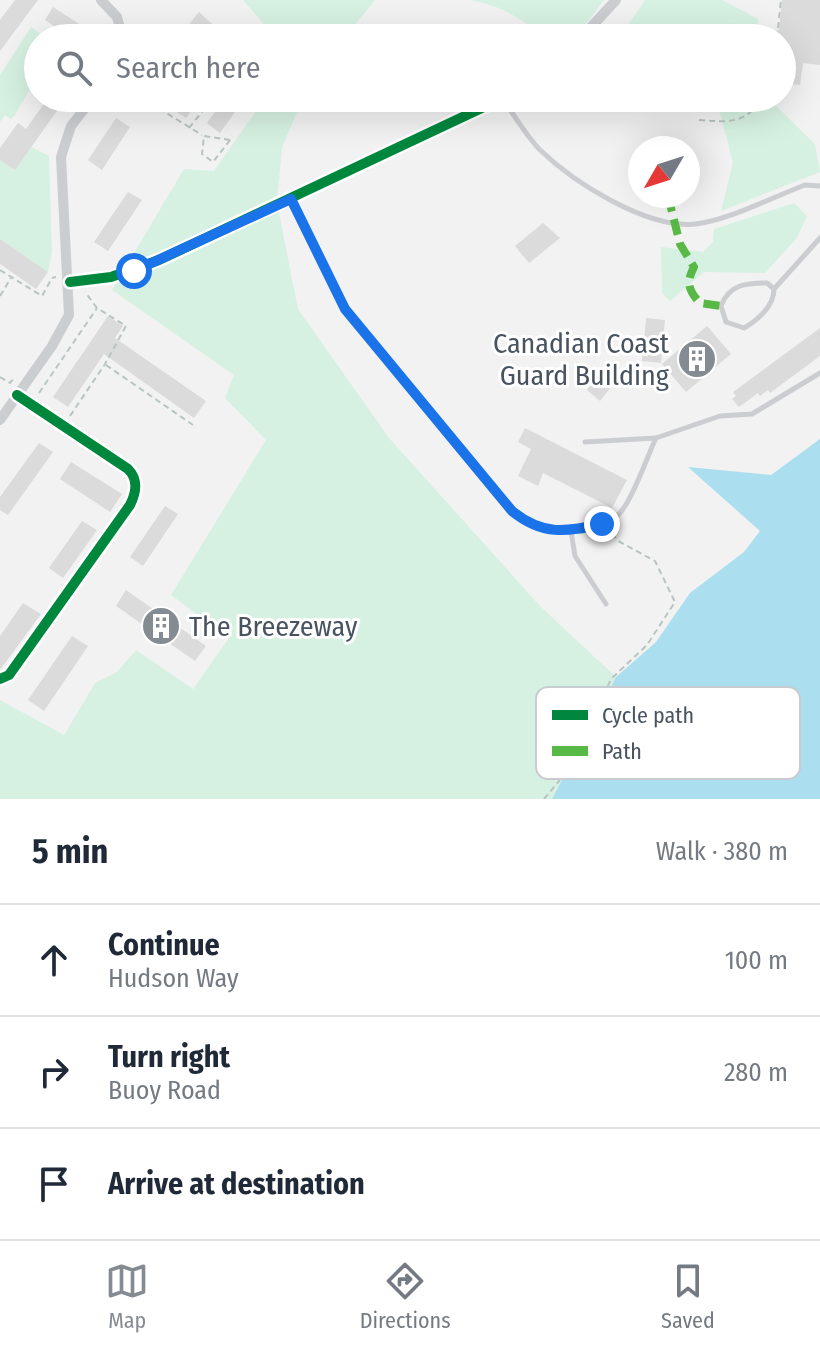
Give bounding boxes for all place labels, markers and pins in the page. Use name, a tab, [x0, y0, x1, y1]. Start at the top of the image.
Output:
place label: Canadian Coast Guard Building	[493, 327, 670, 392]
building icon: Canadian Coast Guard Building	[676, 338, 718, 380]
building icon: The Breezeway	[140, 605, 182, 647]
place label: The Breezeway	[189, 610, 358, 643]

